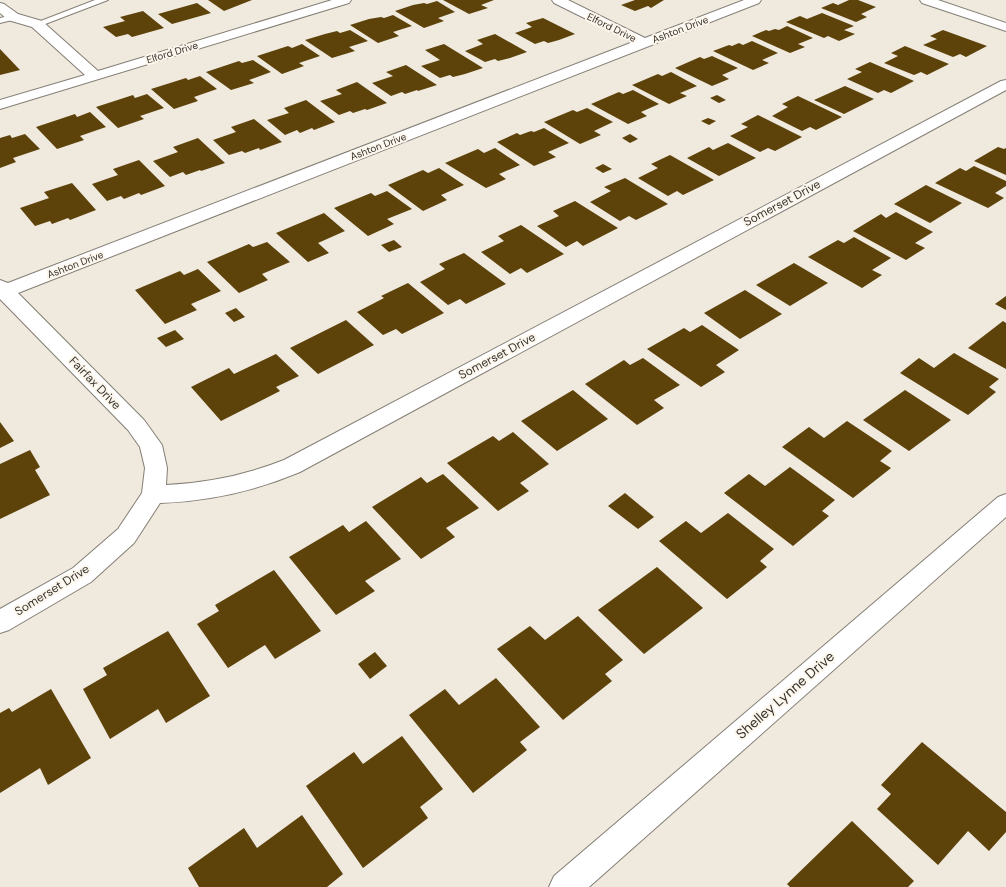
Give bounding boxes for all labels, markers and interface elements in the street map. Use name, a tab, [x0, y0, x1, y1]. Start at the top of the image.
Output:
street label: Elford Drive	[585, 10, 639, 45]
street label: Ashton Drive	[650, 13, 710, 46]
street label: Elford Drive	[145, 38, 200, 66]
street label: Ashton Drive	[348, 130, 408, 163]
street label: Somerset Drive	[741, 176, 823, 230]
street label: Ashton Drive	[45, 248, 105, 281]
street label: Somerset Drive	[456, 329, 538, 383]
street label: Fairfax Drive	[66, 353, 124, 413]
street label: Somerset Drive	[12, 561, 92, 619]
street label: Shelley Lynne Drive	[732, 647, 838, 743]

